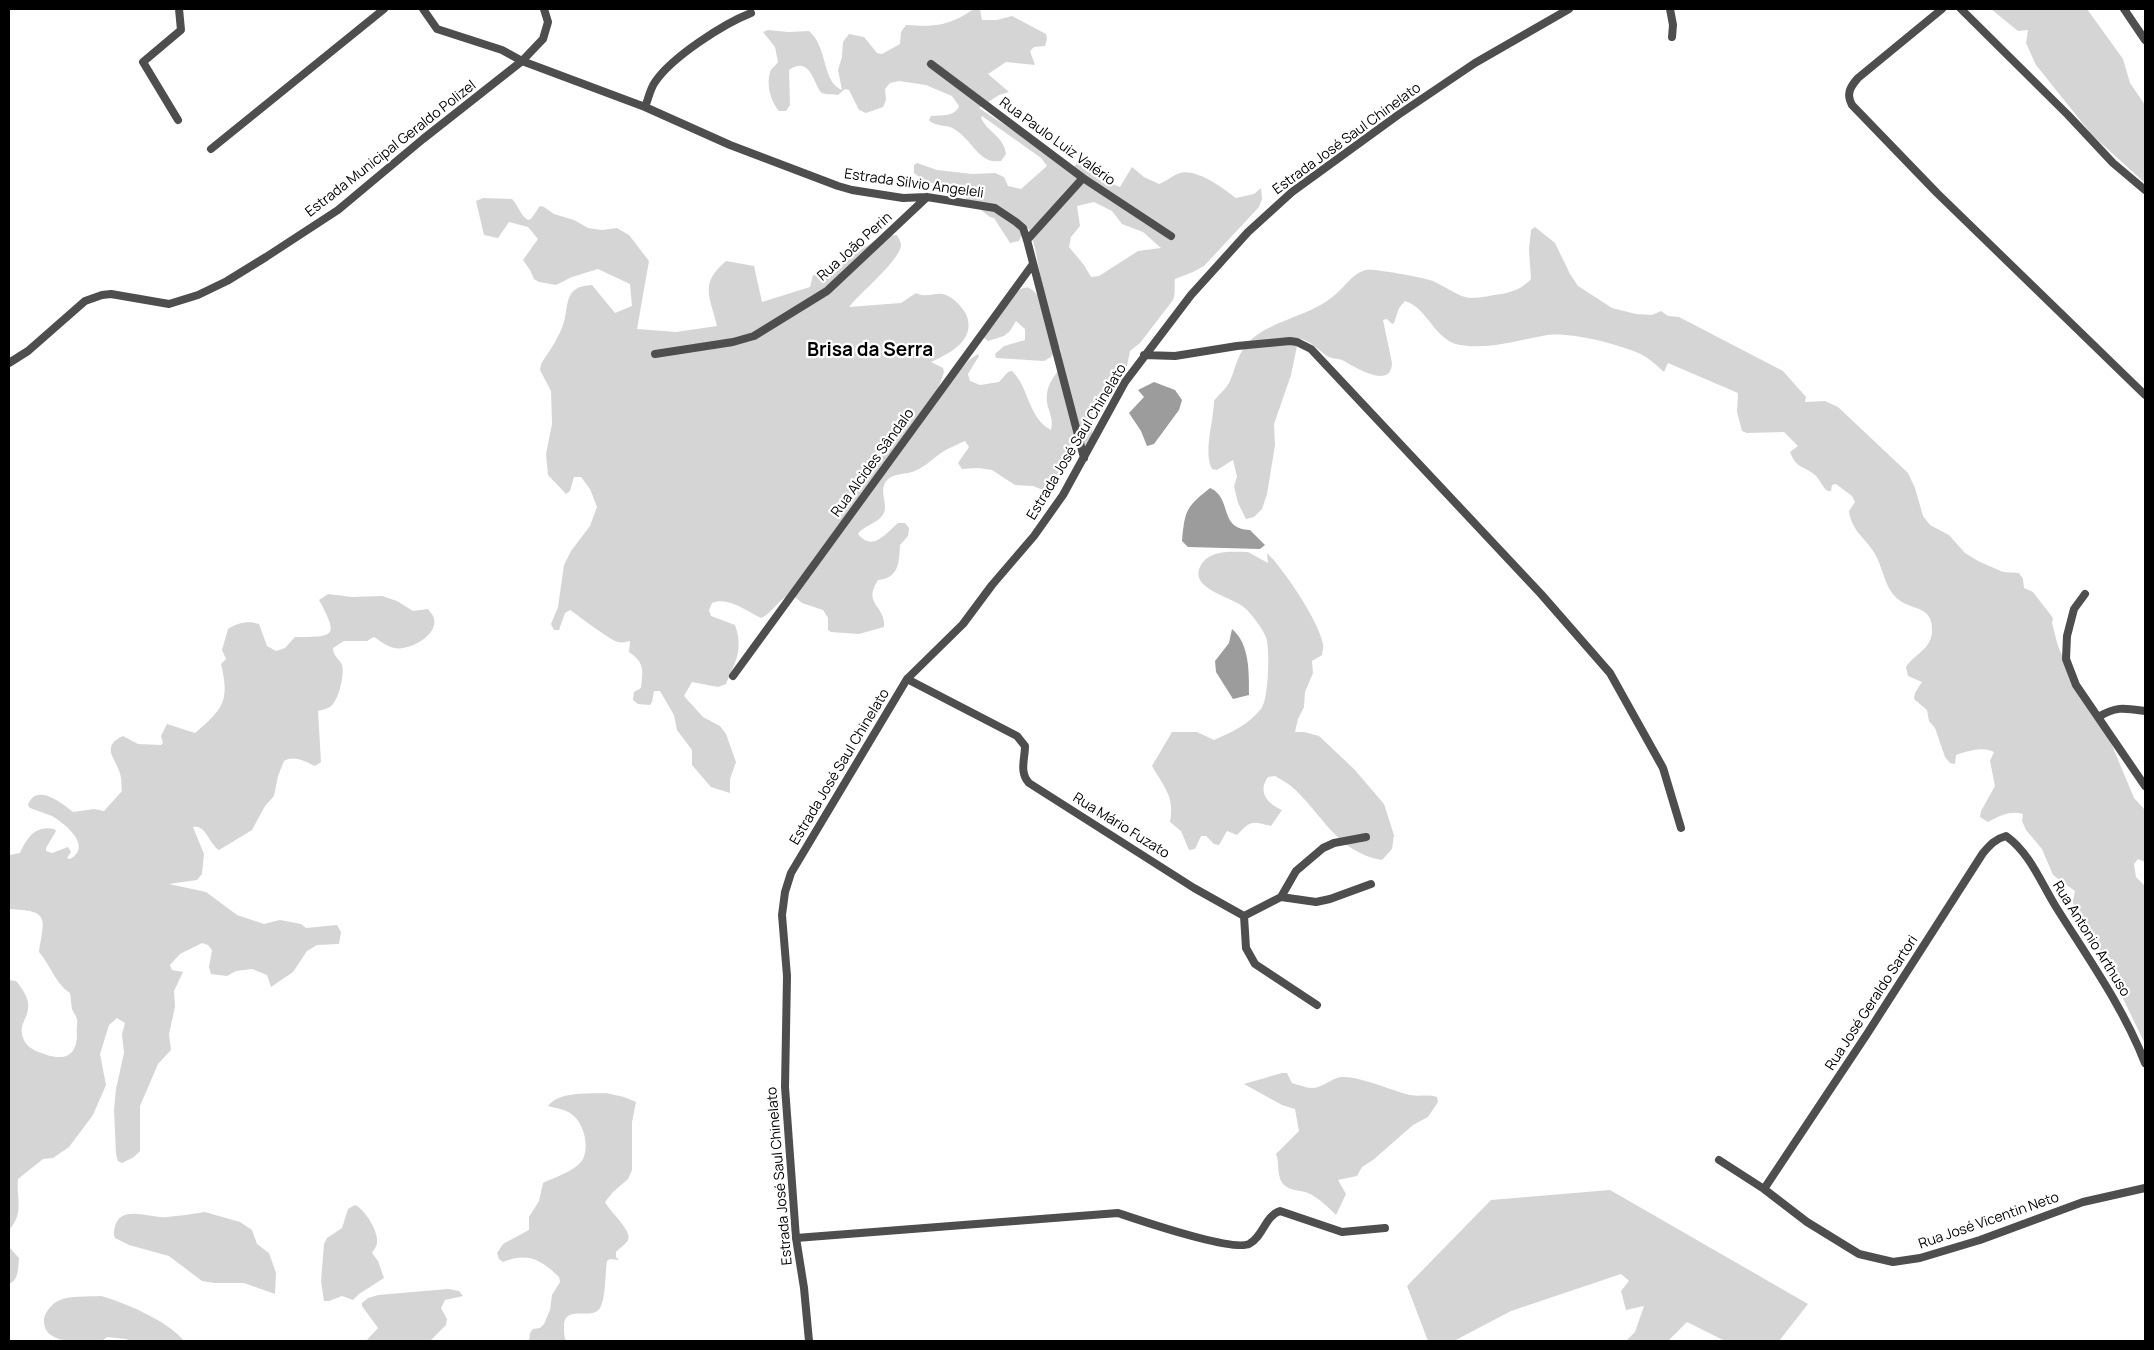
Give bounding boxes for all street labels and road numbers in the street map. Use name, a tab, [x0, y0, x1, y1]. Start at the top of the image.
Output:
street label: Estrada Municipal Geraldo Polizel	[302, 77, 480, 221]
street label: Estrada José Saul Chinelato	[1270, 80, 1424, 198]
street label: Rua Paulo Luiz Valério	[996, 94, 1118, 190]
street label: Estrada Silvio Angeleli	[843, 166, 985, 202]
street label: Rua João Perin	[814, 209, 896, 285]
street label: Estrada José Saul Chinelato	[1024, 361, 1130, 523]
street label: Rua Alcides Sândalo	[828, 406, 918, 520]
street label: Estrada José Saul Chinelato	[787, 686, 893, 848]
street label: Rua Mário Fuzato	[1070, 790, 1172, 862]
street label: Rua Antonio Arthuso	[2049, 878, 2133, 1000]
street label: Rua José Geraldo Sartori	[1822, 932, 1922, 1074]
street label: Estrada José Saul Chinelato	[764, 1086, 796, 1266]
street label: Rua José Vicentin Neto	[1917, 1189, 2061, 1253]

